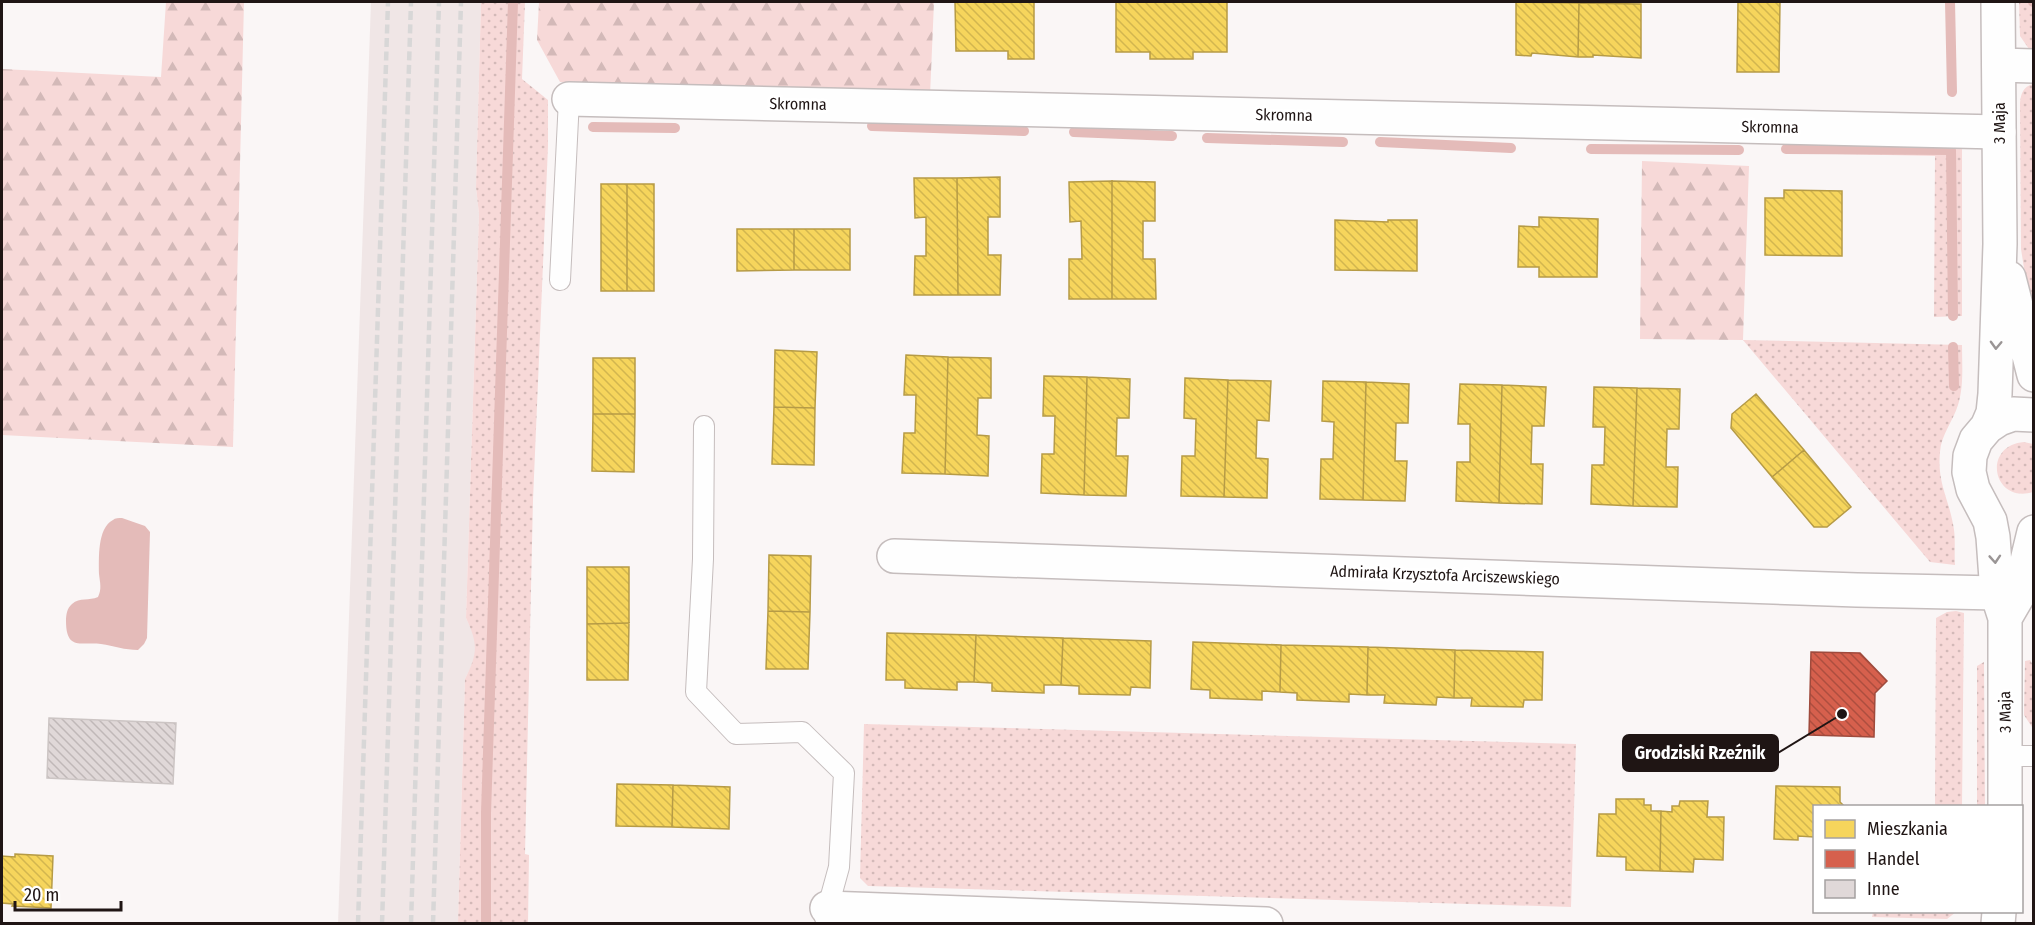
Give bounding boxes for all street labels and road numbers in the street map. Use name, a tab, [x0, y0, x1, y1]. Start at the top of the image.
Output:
street label: Skromna	[769, 94, 827, 114]
street label: 3 Maja	[1990, 102, 2009, 144]
street label: Skromna	[1255, 105, 1313, 125]
street label: Skromna	[1741, 117, 1799, 137]
street label: Admirała Krzysztofa Arciszewskiego	[1330, 561, 1560, 589]
street label: 3 Maja	[1995, 691, 2015, 733]

